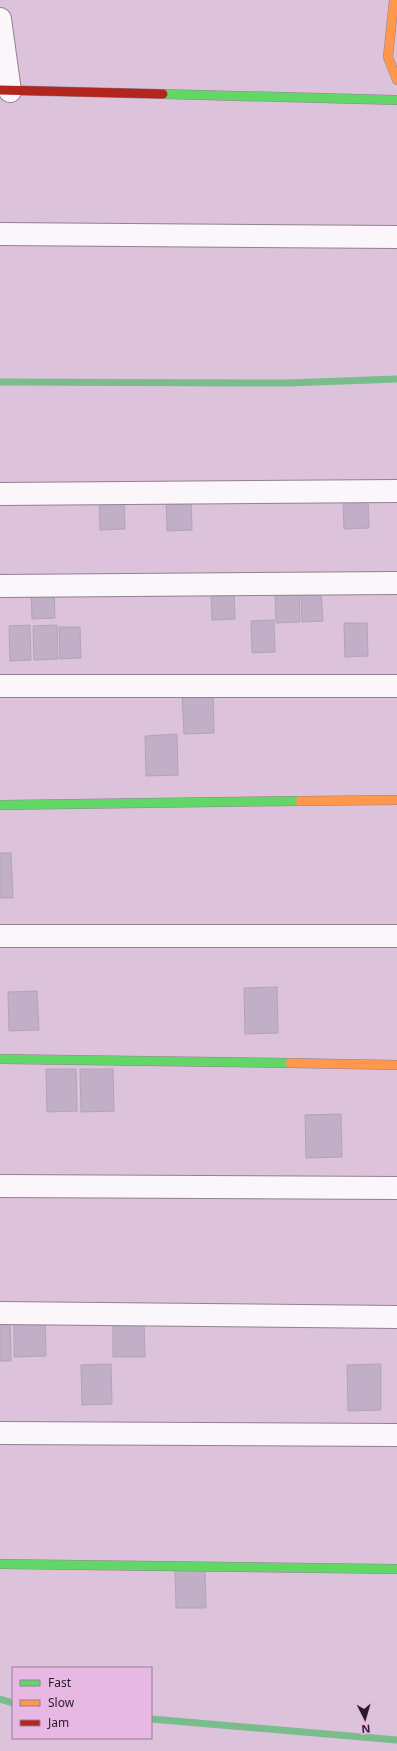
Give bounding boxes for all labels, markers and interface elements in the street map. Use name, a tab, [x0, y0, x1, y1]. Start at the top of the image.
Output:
legend	[12, 1667, 152, 1739]
text: Fast	[48, 1674, 72, 1691]
text: Slow	[48, 1694, 75, 1711]
north arrow	[345, 1699, 385, 1739]
text: Jam	[47, 1714, 69, 1731]
text: N	[361, 1722, 371, 1737]

